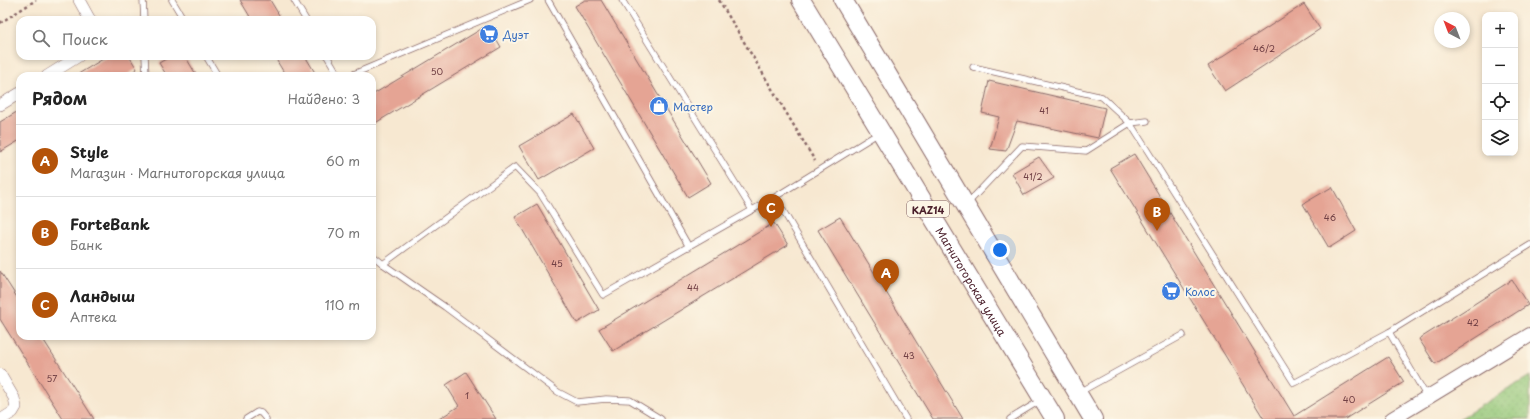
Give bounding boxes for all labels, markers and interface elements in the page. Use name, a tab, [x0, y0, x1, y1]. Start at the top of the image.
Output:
north arrow	[1434, 12, 1470, 48]
map controls	[1482, 12, 1518, 156]
button: +	[1482, 12, 1518, 48]
search box	[16, 16, 376, 60]
supermarket icon: Дуэт	[478, 23, 500, 45]
place label: Дуэт	[502, 26, 530, 43]
icon: search	[30, 27, 52, 49]
text: Поиск	[62, 27, 108, 50]
house number: 46/2	[1253, 41, 1275, 55]
button: −	[1482, 48, 1518, 84]
house number: 50	[431, 64, 444, 78]
button: locate	[1482, 84, 1518, 120]
text: Рядом	[32, 85, 87, 111]
text: Найдено: 3	[288, 89, 360, 108]
shop icon: Мастер	[648, 95, 670, 117]
place label: Мастер	[673, 98, 713, 115]
house number: 41	[1039, 103, 1049, 117]
button: layers	[1482, 120, 1518, 156]
text: Style	[70, 140, 109, 163]
text: A	[40, 151, 50, 170]
text: 60 m	[326, 151, 360, 170]
text: Магазин · Магнитогорская улица	[70, 163, 285, 182]
house number: 41/2	[1023, 169, 1043, 183]
pin: C	[758, 194, 784, 227]
pin: B	[1144, 198, 1170, 231]
road number: KAZ14	[907, 201, 949, 217]
house number: 46	[1324, 210, 1336, 224]
text: ForteBank	[70, 212, 150, 235]
text: B	[41, 223, 49, 242]
text: 70 m	[327, 223, 360, 242]
street label: Магнитогорская улица	[932, 224, 1011, 339]
text: Банк	[70, 235, 102, 254]
your location	[990, 240, 1010, 260]
house number: 45	[551, 256, 563, 270]
pin: A	[873, 259, 899, 292]
house number: 44	[687, 280, 699, 294]
supermarket icon: Колос	[1160, 280, 1182, 302]
place label: Колос	[1185, 283, 1215, 300]
text: Ландыш	[70, 284, 135, 307]
text: C	[40, 295, 50, 314]
text: 110 m	[325, 295, 360, 314]
text: Аптека	[70, 307, 117, 326]
house number: 42	[1467, 315, 1479, 329]
house number: 43	[903, 348, 915, 362]
house number: 57	[47, 371, 57, 385]
house number: 1	[465, 388, 469, 402]
house number: 40	[1343, 392, 1356, 406]

